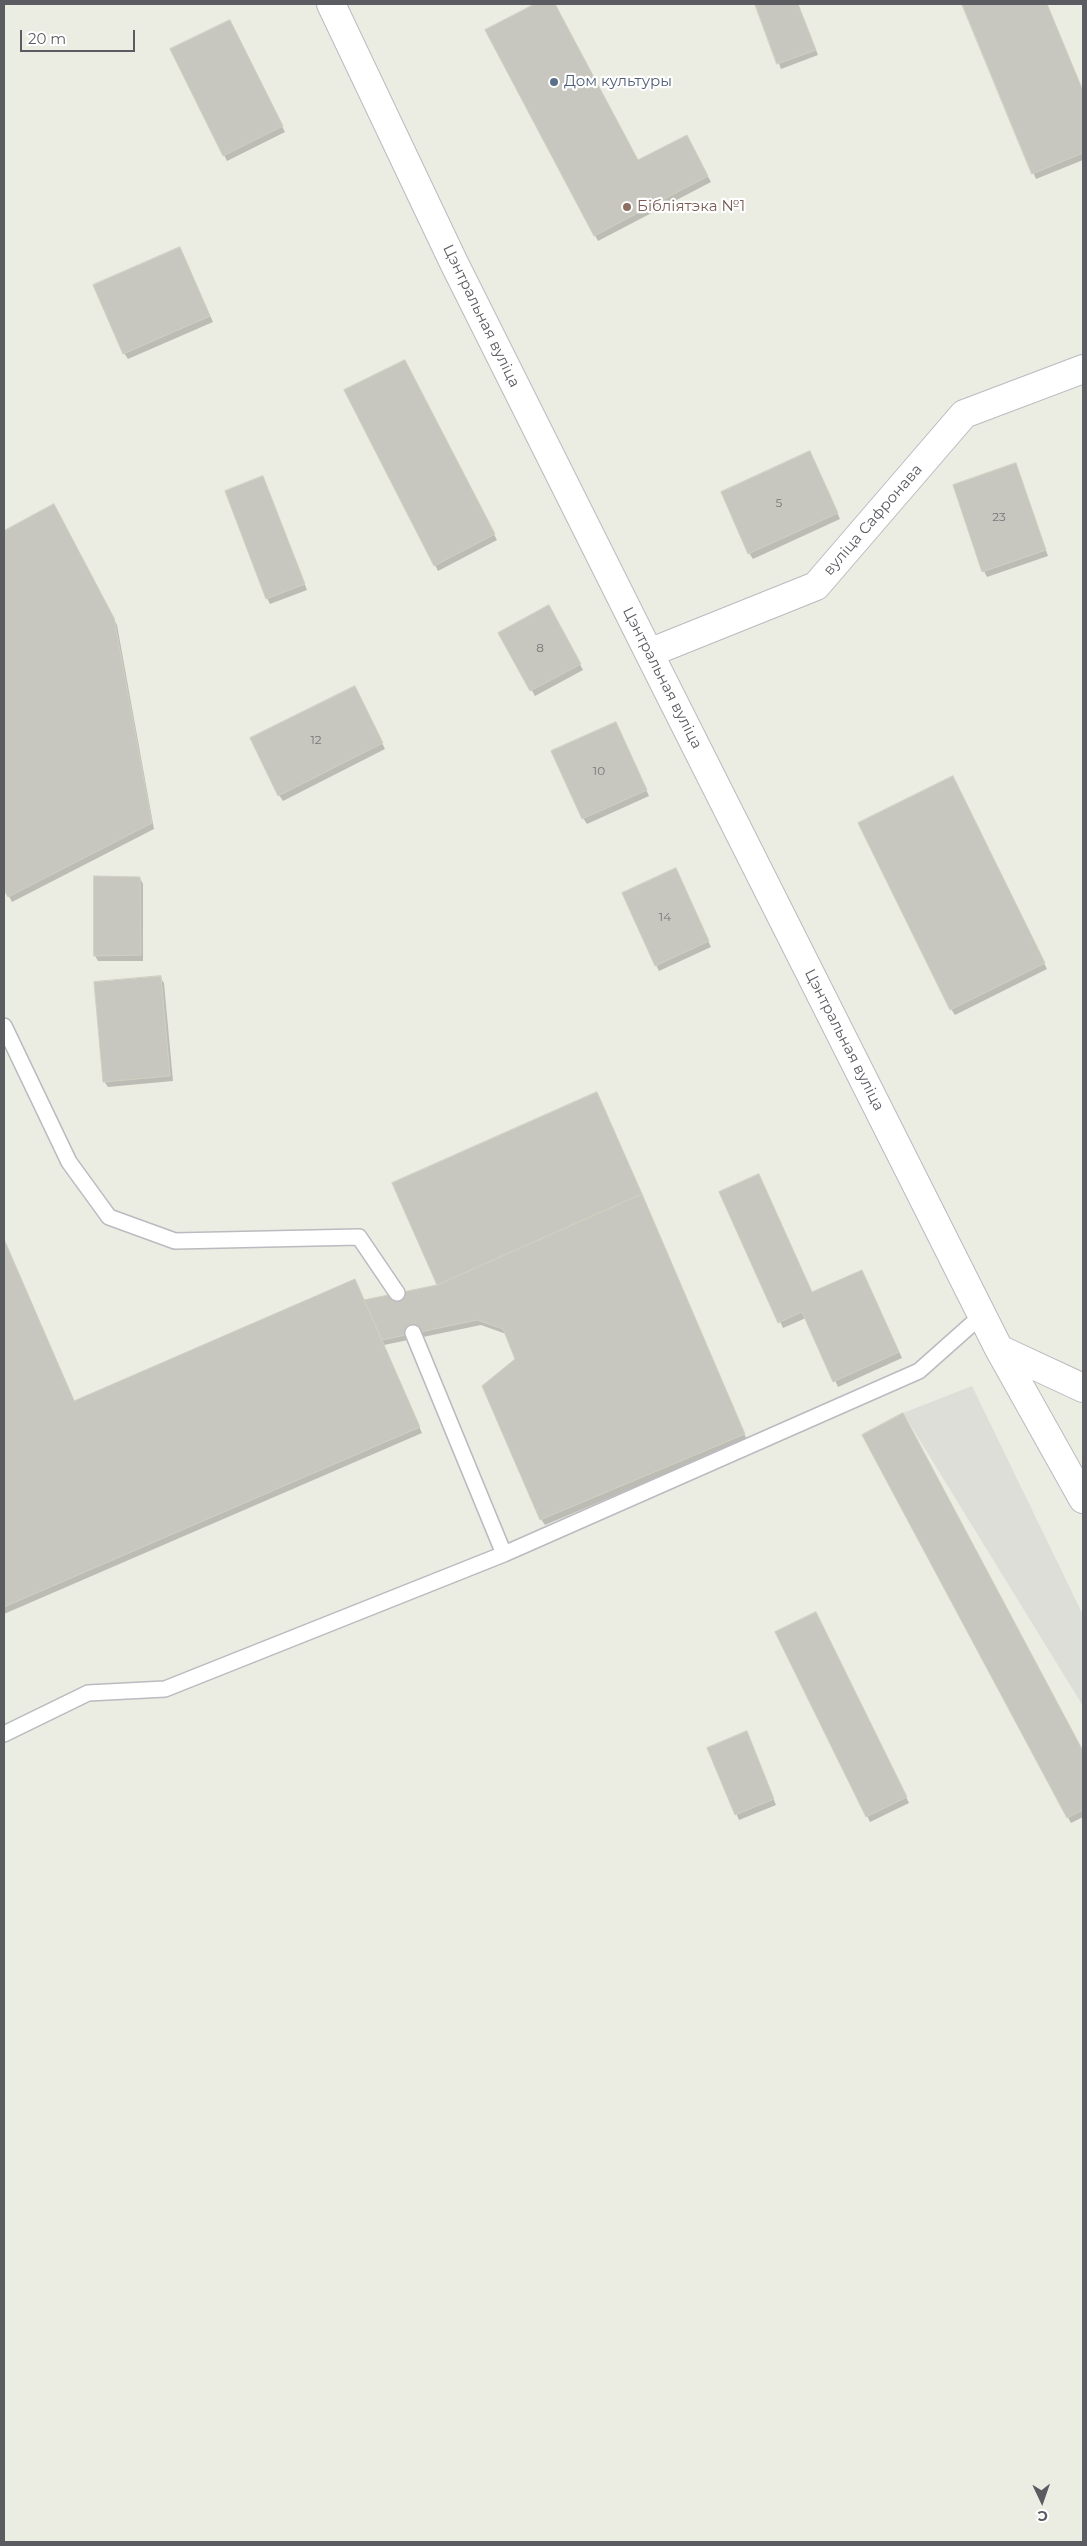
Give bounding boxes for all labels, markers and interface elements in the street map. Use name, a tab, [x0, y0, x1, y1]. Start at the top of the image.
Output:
scale bar	[22, 20, 138, 52]
text: 20 m	[28, 29, 66, 48]
place label: Дом культуры	[564, 73, 672, 91]
marker: Дом культуры	[548, 76, 560, 88]
place label: Бібліятэка №1	[637, 198, 745, 216]
marker: Бібліятэка №1	[621, 201, 633, 213]
street label: Цэнтральная вуліца	[439, 242, 523, 390]
street label: вуліца Сафронава	[820, 461, 926, 579]
house number: 5	[776, 496, 782, 510]
house number: 23	[992, 510, 1006, 524]
street label: Цэнтральная вуліца	[618, 604, 706, 752]
house number: 8	[536, 641, 544, 655]
house number: 12	[310, 733, 322, 747]
house number: 10	[593, 764, 605, 778]
house number: 14	[659, 910, 671, 924]
street label: Цэнтральная вуліца	[800, 966, 888, 1114]
north arrow	[1017, 2476, 1067, 2526]
text: С	[1037, 2507, 1048, 2525]

